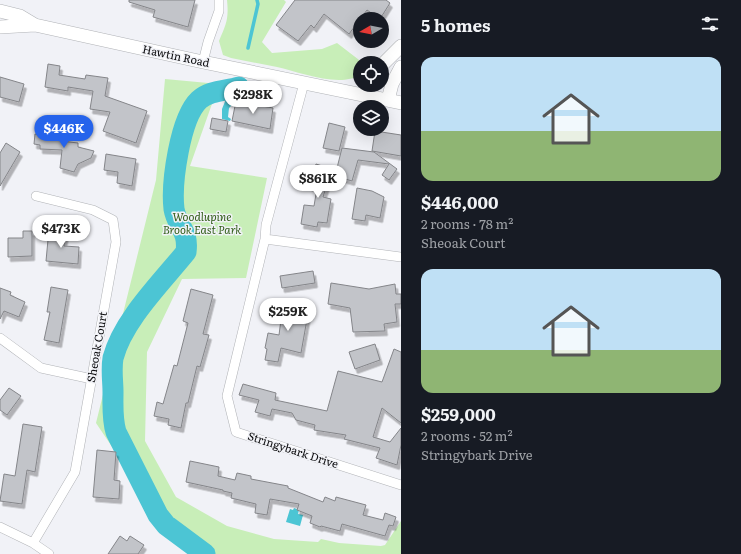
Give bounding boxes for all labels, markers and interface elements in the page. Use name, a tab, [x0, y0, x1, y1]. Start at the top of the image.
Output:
north arrow	[353, 12, 389, 48]
map controls	[353, 12, 389, 136]
text: 5 homes	[421, 12, 491, 37]
icon: filters	[699, 13, 721, 35]
street label: Hawtin Road	[141, 40, 212, 70]
button: locate	[353, 56, 389, 92]
pin: $298K	[225, 81, 281, 115]
icon: home	[535, 83, 607, 155]
text: $298K	[233, 84, 273, 103]
button: layers	[353, 100, 389, 136]
pin: $446K	[36, 115, 92, 149]
text: $446K	[43, 118, 85, 137]
pin: $861K	[290, 165, 346, 199]
text: $861K	[299, 168, 337, 187]
text: $446,000	[421, 189, 499, 214]
park label: Woodlupine Brook East Park	[163, 208, 241, 237]
text: 2 rooms · 78 m²	[421, 214, 513, 233]
pin: $473K	[33, 215, 89, 249]
text: $473K	[41, 218, 81, 237]
text: Sheoak Court	[421, 233, 505, 252]
icon: home	[535, 295, 607, 367]
pin: $259K	[260, 298, 316, 332]
text: $259K	[268, 301, 308, 320]
street label: Sheoak Court	[82, 310, 110, 383]
text: $259,000	[421, 401, 496, 426]
text: 2 rooms · 52 m²	[421, 426, 513, 445]
street label: Stringybark Drive	[246, 427, 341, 471]
text: Stringybark Drive	[421, 445, 533, 464]

